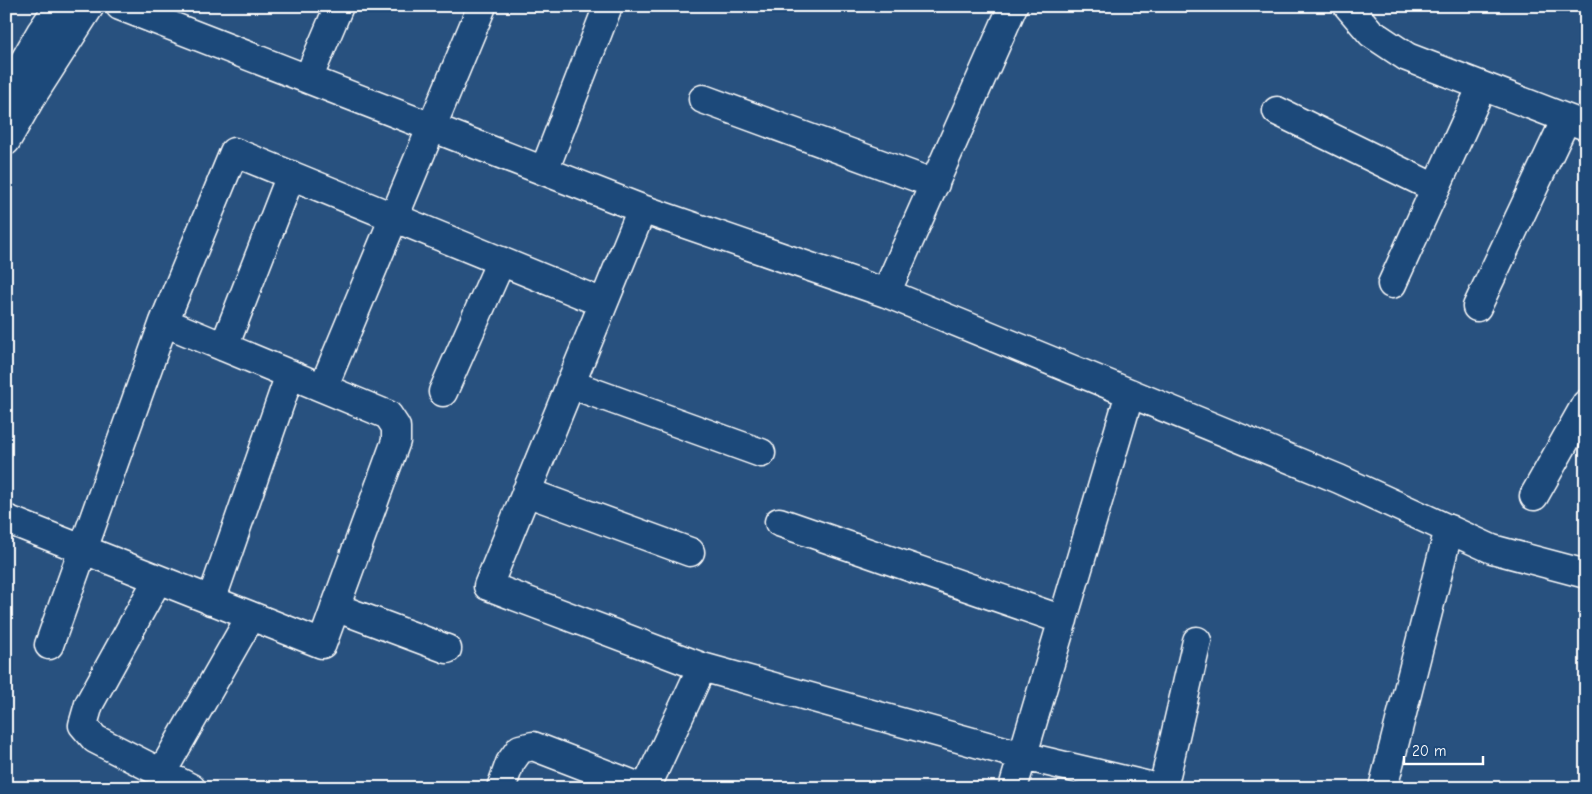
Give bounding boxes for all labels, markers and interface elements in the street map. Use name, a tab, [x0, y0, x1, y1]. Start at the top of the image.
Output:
scale bar	[1404, 734, 1483, 766]
text: 20 m	[1412, 742, 1446, 760]

